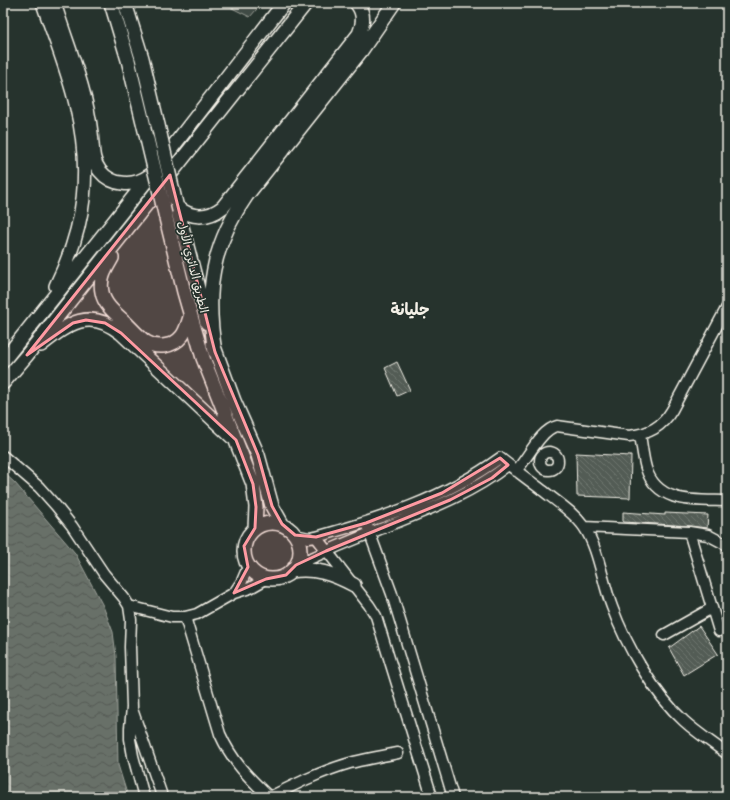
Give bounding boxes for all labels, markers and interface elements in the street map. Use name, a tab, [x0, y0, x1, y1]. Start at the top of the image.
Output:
street label: الطريق الدائري الأول	[173, 219, 212, 315]
district label: جليانة	[390, 300, 430, 321]

